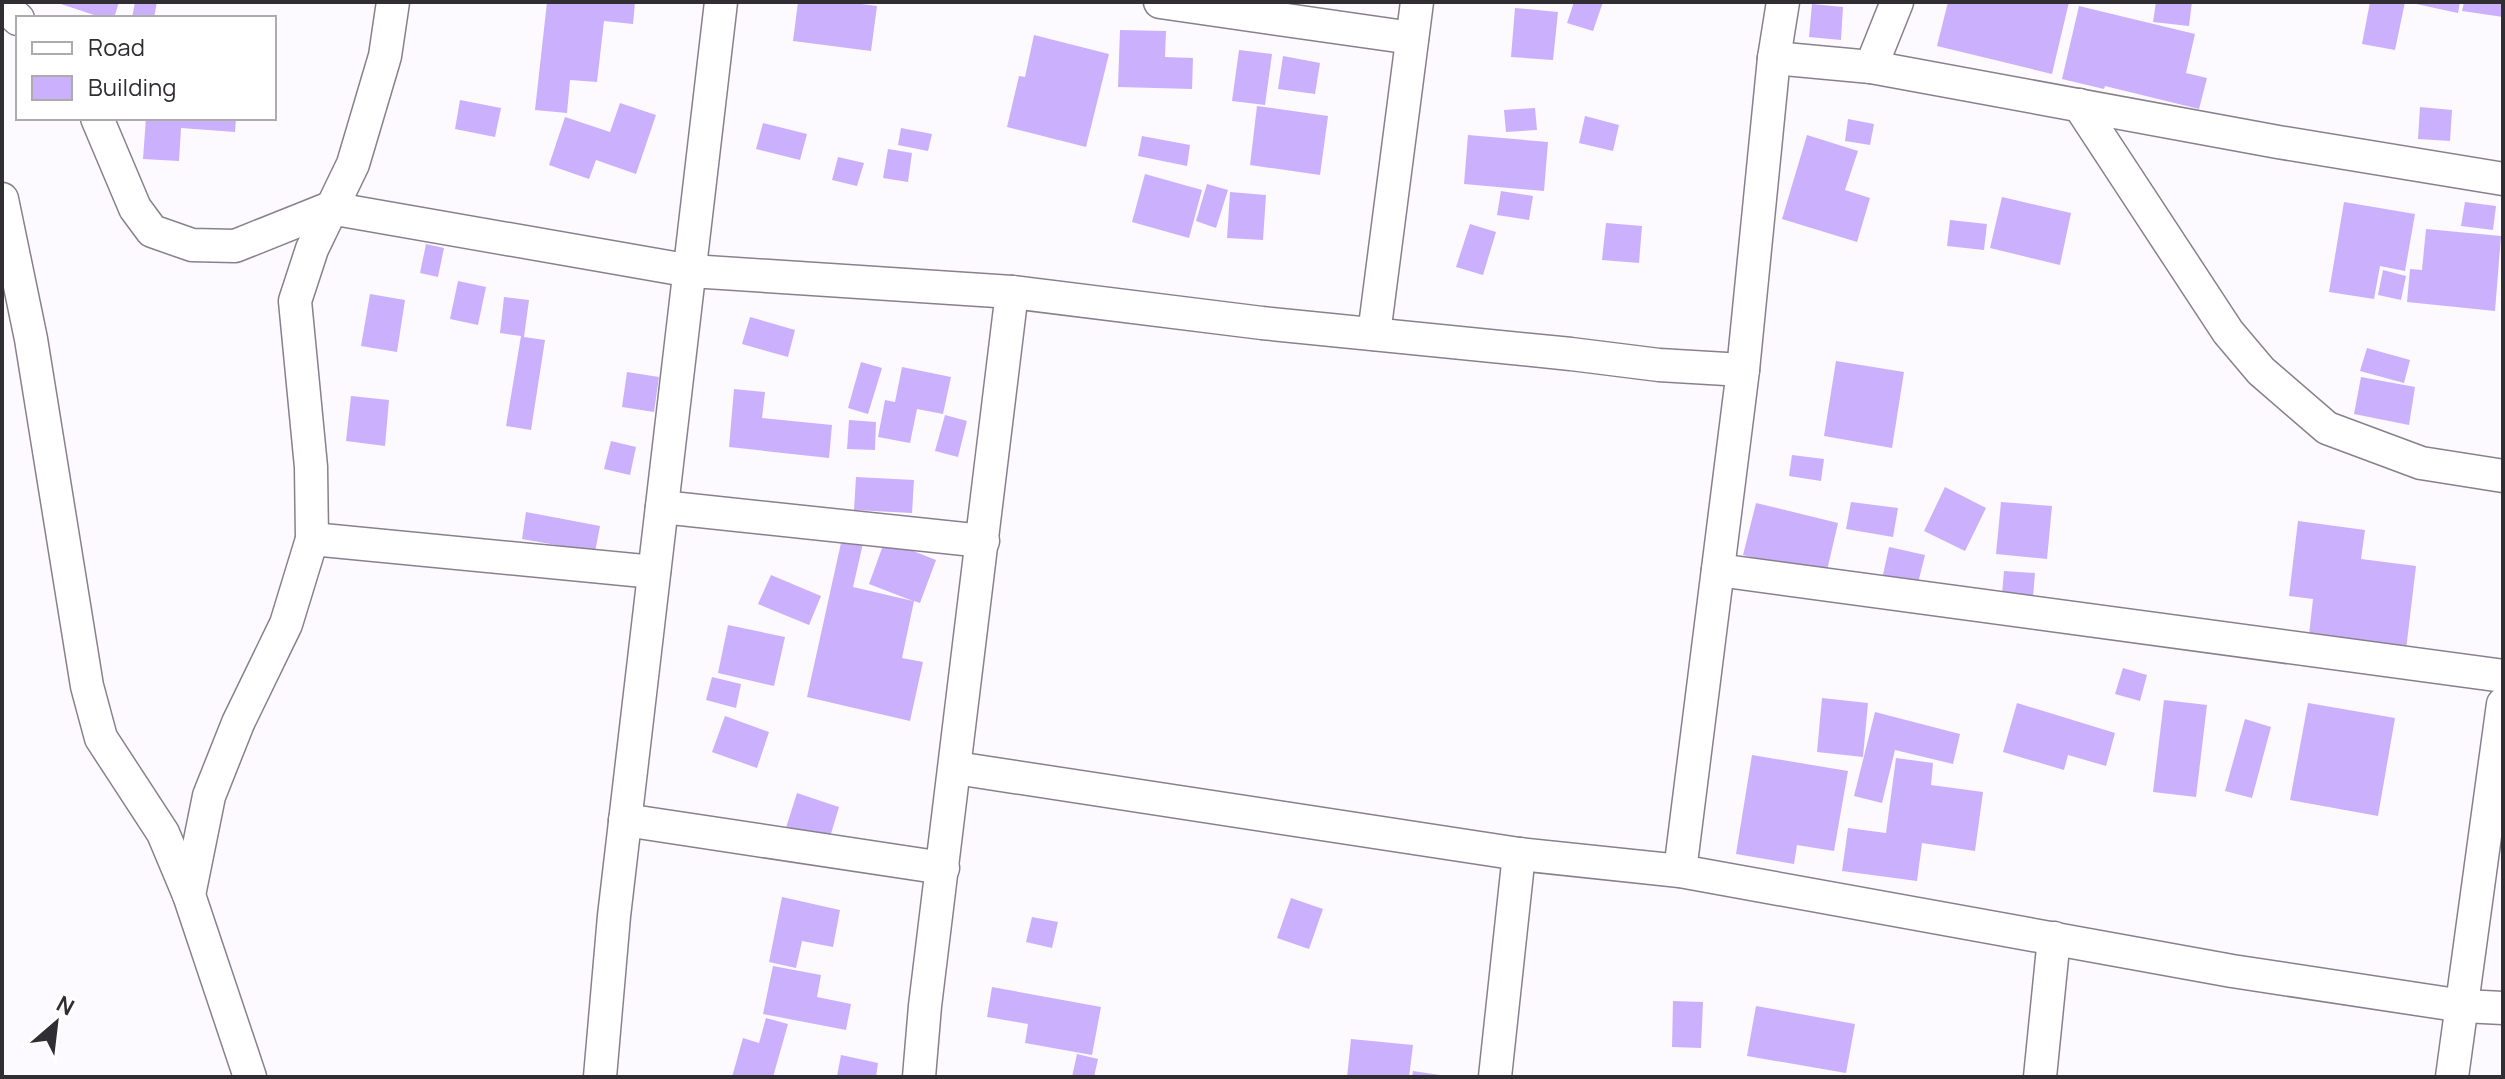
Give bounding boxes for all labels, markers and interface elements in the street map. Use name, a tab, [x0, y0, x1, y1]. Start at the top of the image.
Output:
legend	[16, 16, 276, 120]
text: Road	[88, 30, 145, 63]
text: Building	[88, 70, 176, 103]
north arrow	[16, 983, 96, 1063]
text: N	[51, 988, 79, 1022]

